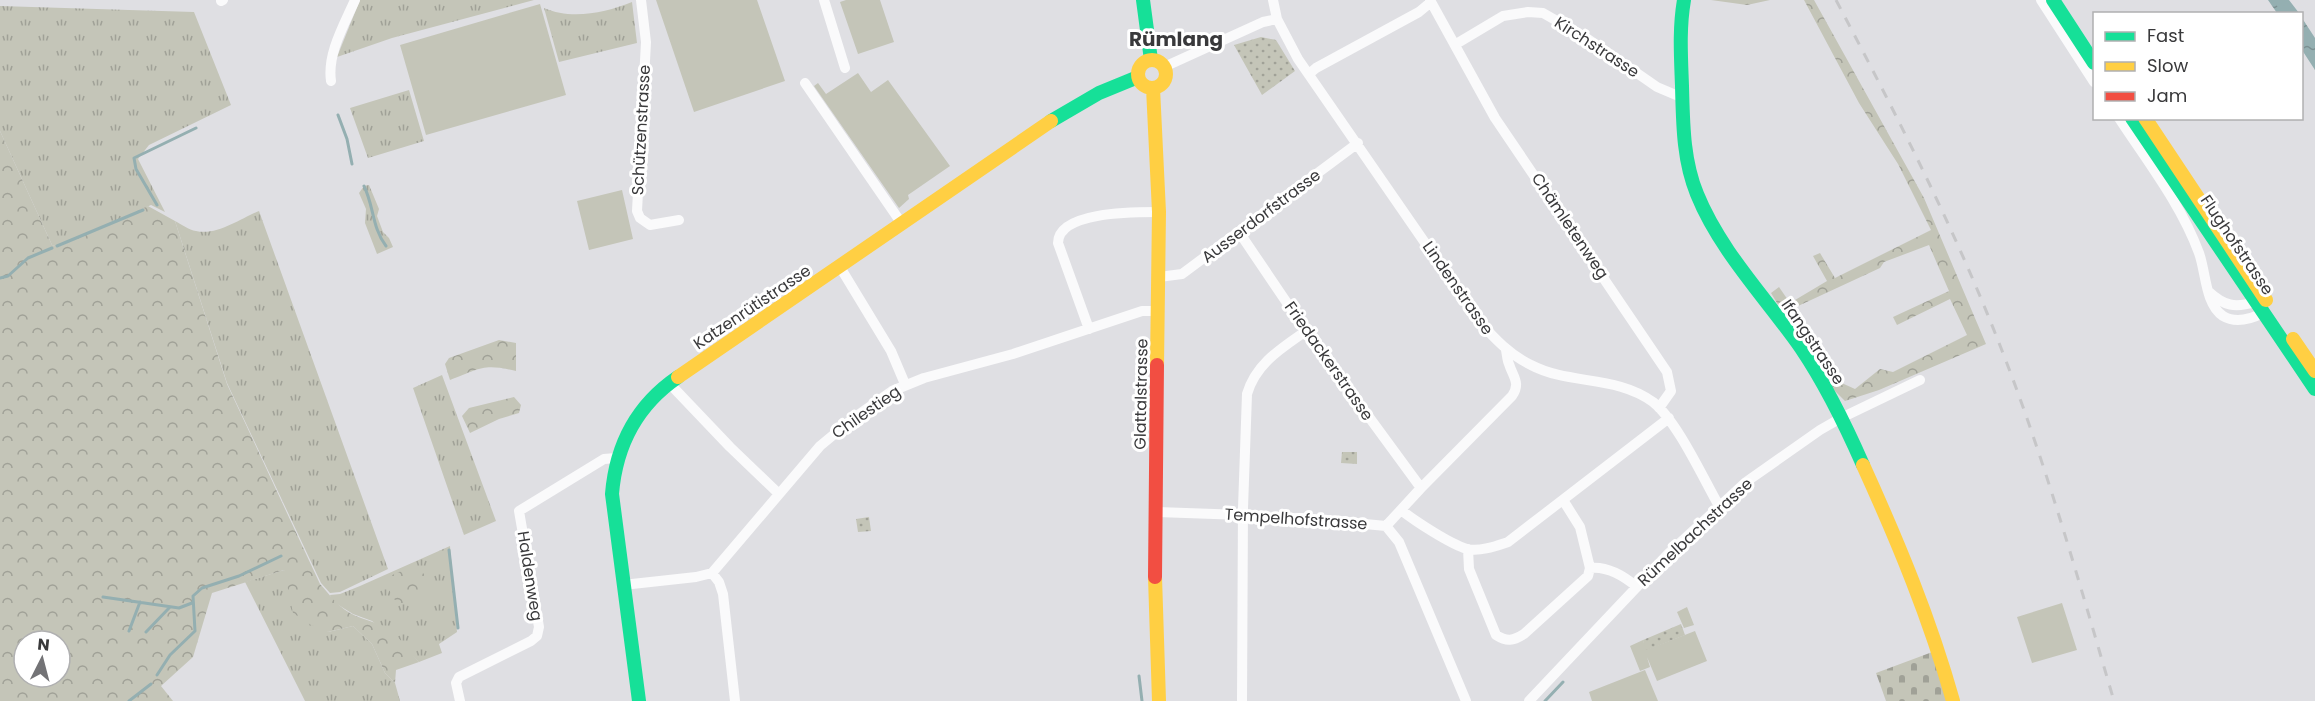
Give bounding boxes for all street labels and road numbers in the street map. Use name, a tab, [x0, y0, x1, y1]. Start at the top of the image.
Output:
street label: Kirchstrasse	[1550, 11, 1644, 83]
street label: Schützenstrasse	[626, 64, 656, 196]
street label: Ausserdorfstrasse	[1197, 164, 1325, 268]
street label: Chämletenweg	[1526, 168, 1614, 284]
street label: Flughofstrasse	[2195, 190, 2279, 300]
street label: Lindenstrasse	[1417, 236, 1499, 340]
street label: Katzenrütistrasse	[689, 259, 815, 355]
street label: Ifangstrasse	[1776, 295, 1850, 389]
street label: Friedackerstrasse	[1279, 297, 1379, 425]
street label: Glattalstrasse	[1129, 338, 1153, 450]
street label: Chilestieg	[827, 380, 905, 444]
street label: Rümelbachstrasse	[1632, 473, 1758, 591]
street label: Tempelhofstrasse	[1224, 503, 1368, 535]
street label: Haldenweg	[512, 529, 548, 623]

